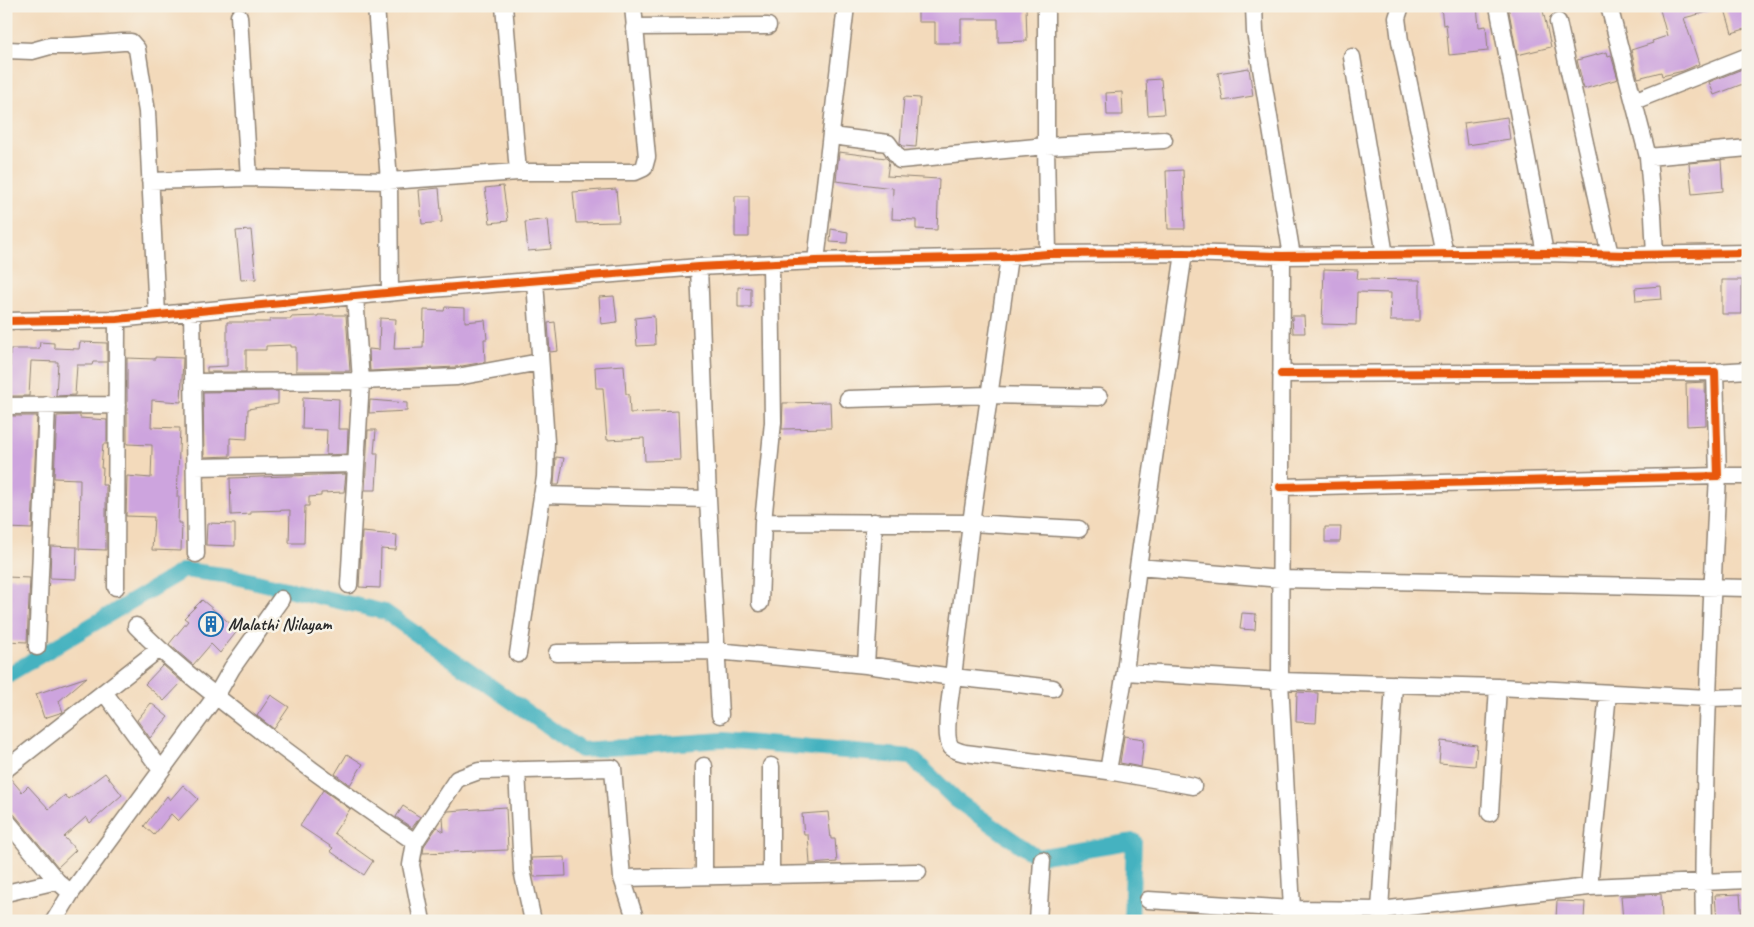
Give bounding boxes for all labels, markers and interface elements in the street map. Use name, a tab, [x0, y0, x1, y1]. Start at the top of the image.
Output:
building icon: Malathi Nilayam	[198, 611, 224, 637]
place label: Malathi Nilayam	[228, 613, 332, 635]

